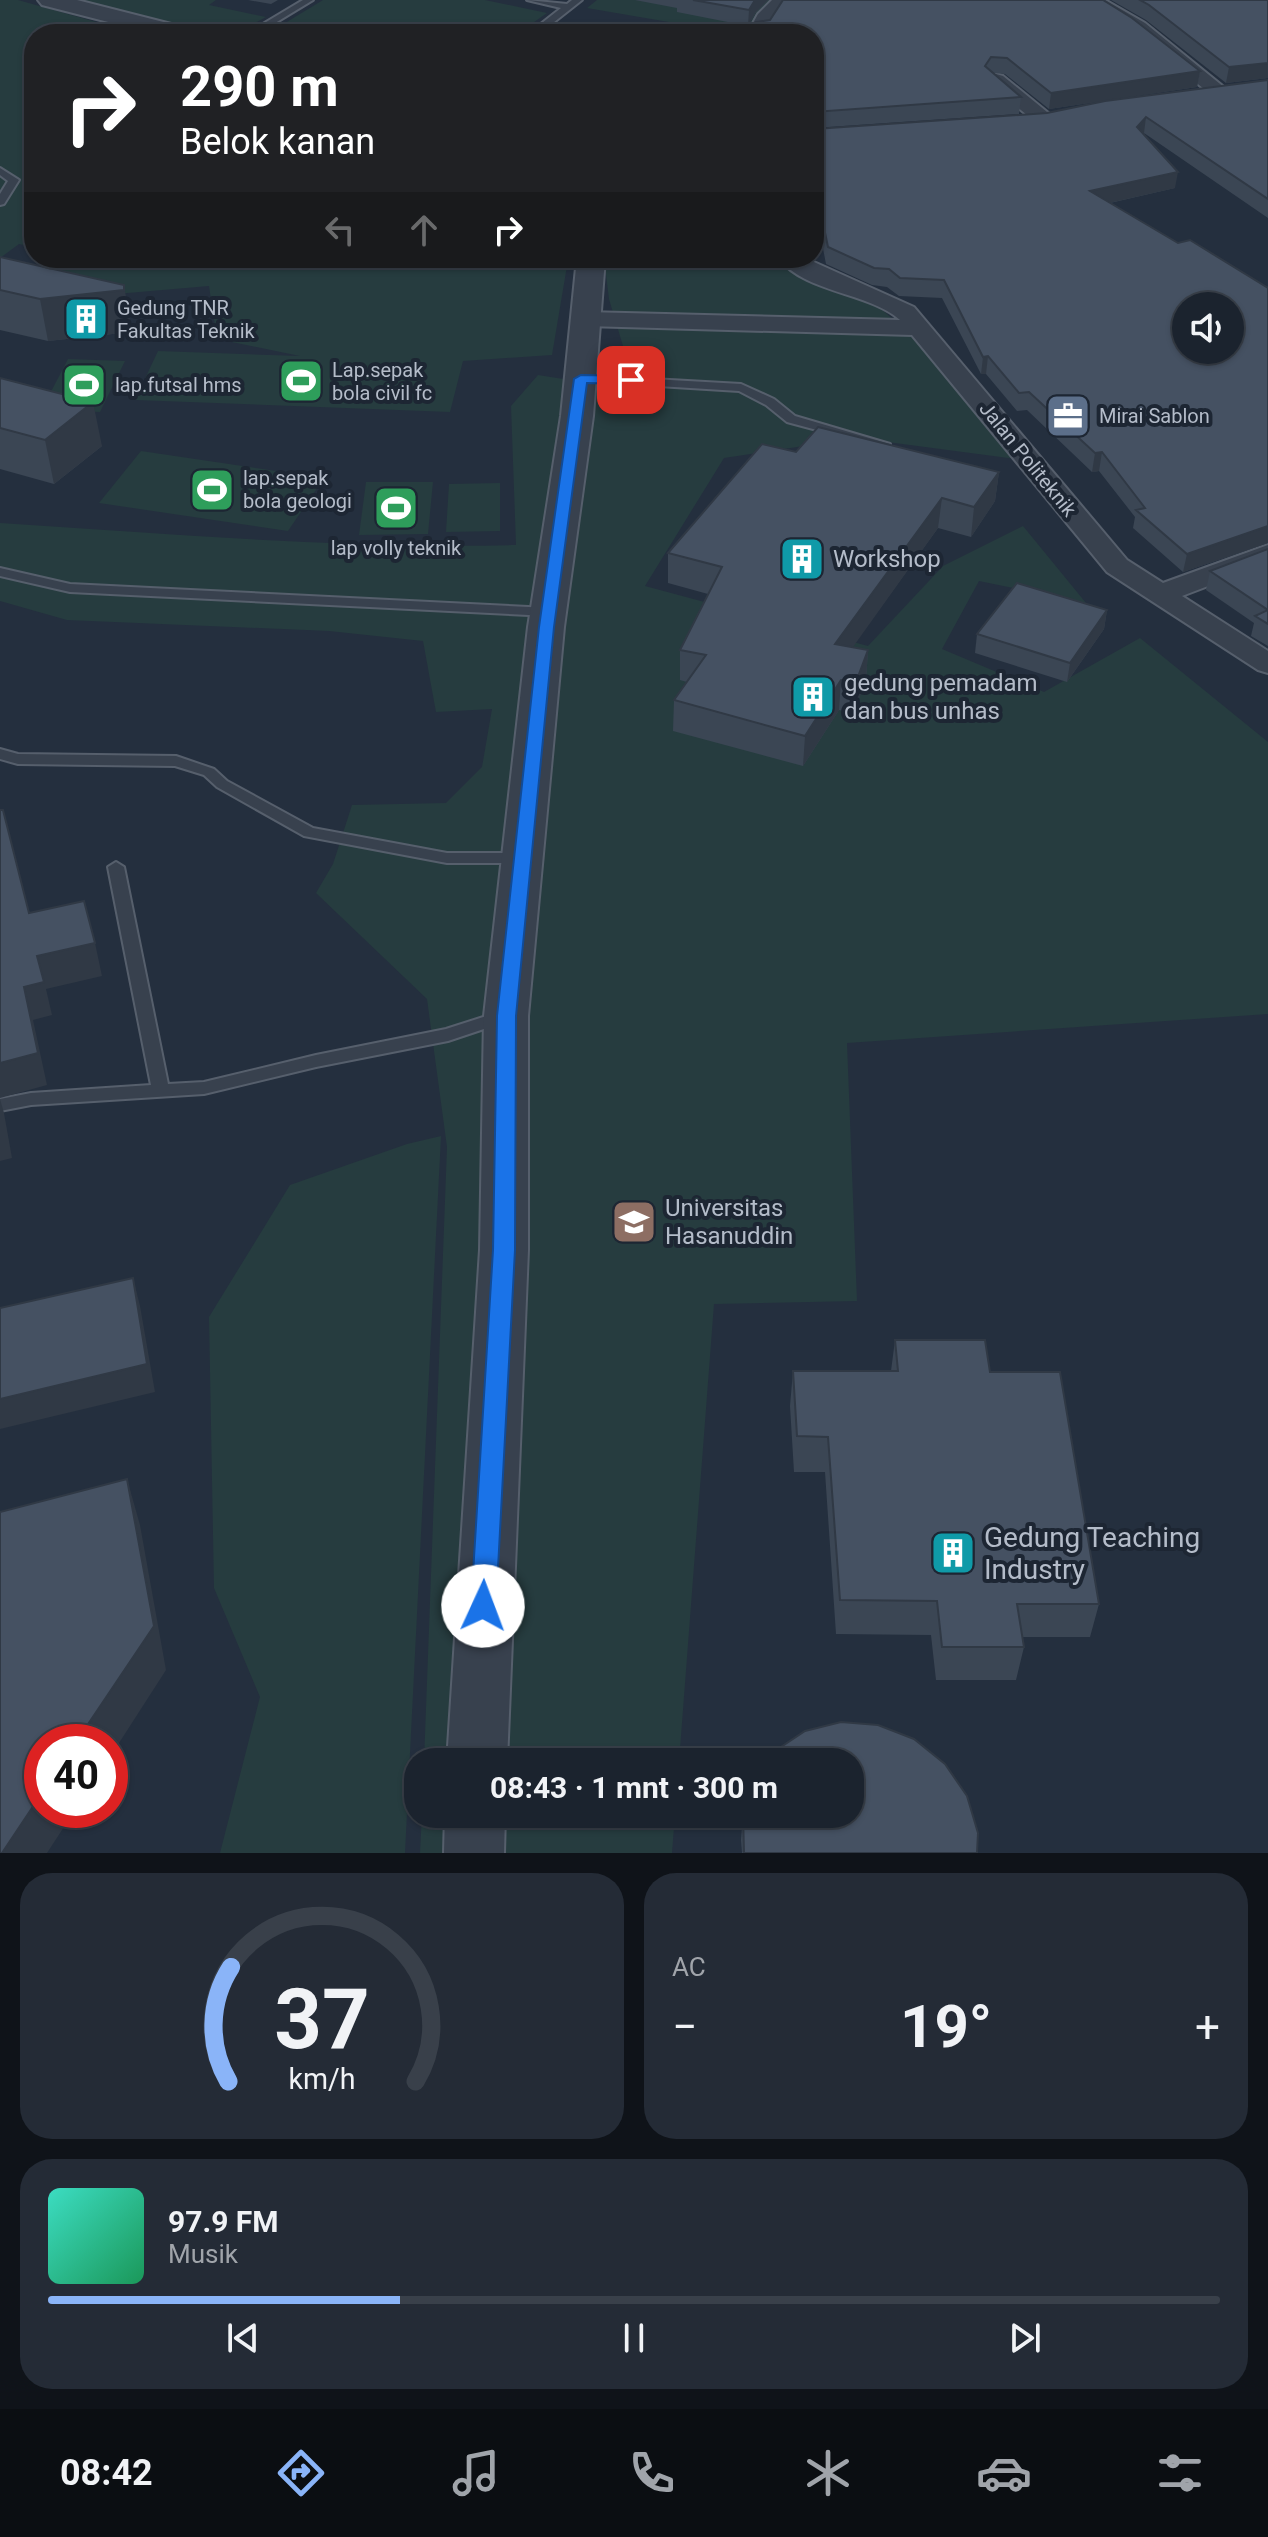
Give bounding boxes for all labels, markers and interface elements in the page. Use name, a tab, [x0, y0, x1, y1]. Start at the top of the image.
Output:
text: 290 m	[180, 54, 339, 120]
icon: right	[48, 56, 152, 160]
text: Belok kanan	[180, 121, 375, 163]
icon: left	[318, 208, 362, 252]
icon: ahead	[402, 208, 446, 252]
icon: right	[486, 208, 530, 252]
map controls	[1172, 292, 1244, 364]
button: sound	[1172, 292, 1244, 364]
building icon: Gedung TNR Fakultas Teknik	[62, 295, 110, 343]
place label: Gedung TNR Fakultas Teknik	[117, 296, 256, 343]
pin	[597, 346, 665, 414]
sports icon: Lap.sepak bola civil fc	[277, 357, 325, 405]
place label: Lap.sepak bola civil fc	[332, 358, 432, 405]
icon: arrive	[609, 358, 653, 402]
sports icon: lap.futsal hms	[60, 361, 108, 409]
place label: lap.futsal hms	[115, 373, 242, 397]
office icon: Mirai Sablon	[1044, 392, 1092, 440]
street label: Jalan Politeknik	[974, 397, 1082, 522]
place label: Mirai Sablon	[1099, 404, 1210, 428]
sports icon: lap.sepak bola geologi	[188, 466, 236, 514]
place label: lap.sepak bola geologi	[243, 466, 352, 513]
sports icon: lap volly teknik	[372, 484, 420, 532]
building icon: Workshop	[778, 535, 826, 583]
place label: lap volly teknik	[331, 536, 462, 560]
place label: Workshop	[833, 545, 941, 573]
place label: gedung pemadam dan bus unhas	[844, 669, 1038, 725]
building icon: gedung pemadam dan bus unhas	[789, 673, 837, 721]
place label: Universitas Hasanuddin	[665, 1194, 793, 1250]
school or university icon: Universitas Hasanuddin	[610, 1198, 658, 1246]
place label: Gedung Teaching Industry	[984, 1521, 1200, 1586]
building icon: Gedung Teaching Industry	[929, 1529, 977, 1577]
position arrow	[441, 1564, 525, 1648]
speed limit sign: 40	[24, 1724, 128, 1828]
text: 08:43 · 1 mnt · 300 m	[490, 1770, 778, 1805]
text: AC	[672, 1952, 706, 1982]
text: 37	[274, 1971, 370, 2068]
text: 19°	[900, 1991, 992, 2062]
text: −	[672, 2001, 697, 2053]
text: +	[1195, 2001, 1220, 2053]
text: km/h	[288, 2062, 356, 2096]
text: 97.9 FM	[168, 2204, 279, 2239]
text: Musik	[168, 2239, 238, 2269]
icon: previous	[221, 2316, 265, 2360]
icon: pause	[612, 2316, 656, 2360]
icon: next	[1003, 2316, 1047, 2360]
icon: directions	[273, 2445, 329, 2501]
icon: music	[448, 2445, 504, 2501]
icon: phone	[624, 2445, 680, 2501]
icon: climate	[800, 2445, 856, 2501]
icon: car	[976, 2445, 1032, 2501]
icon: filters	[1152, 2445, 1208, 2501]
text: 08:42	[60, 2452, 153, 2494]

